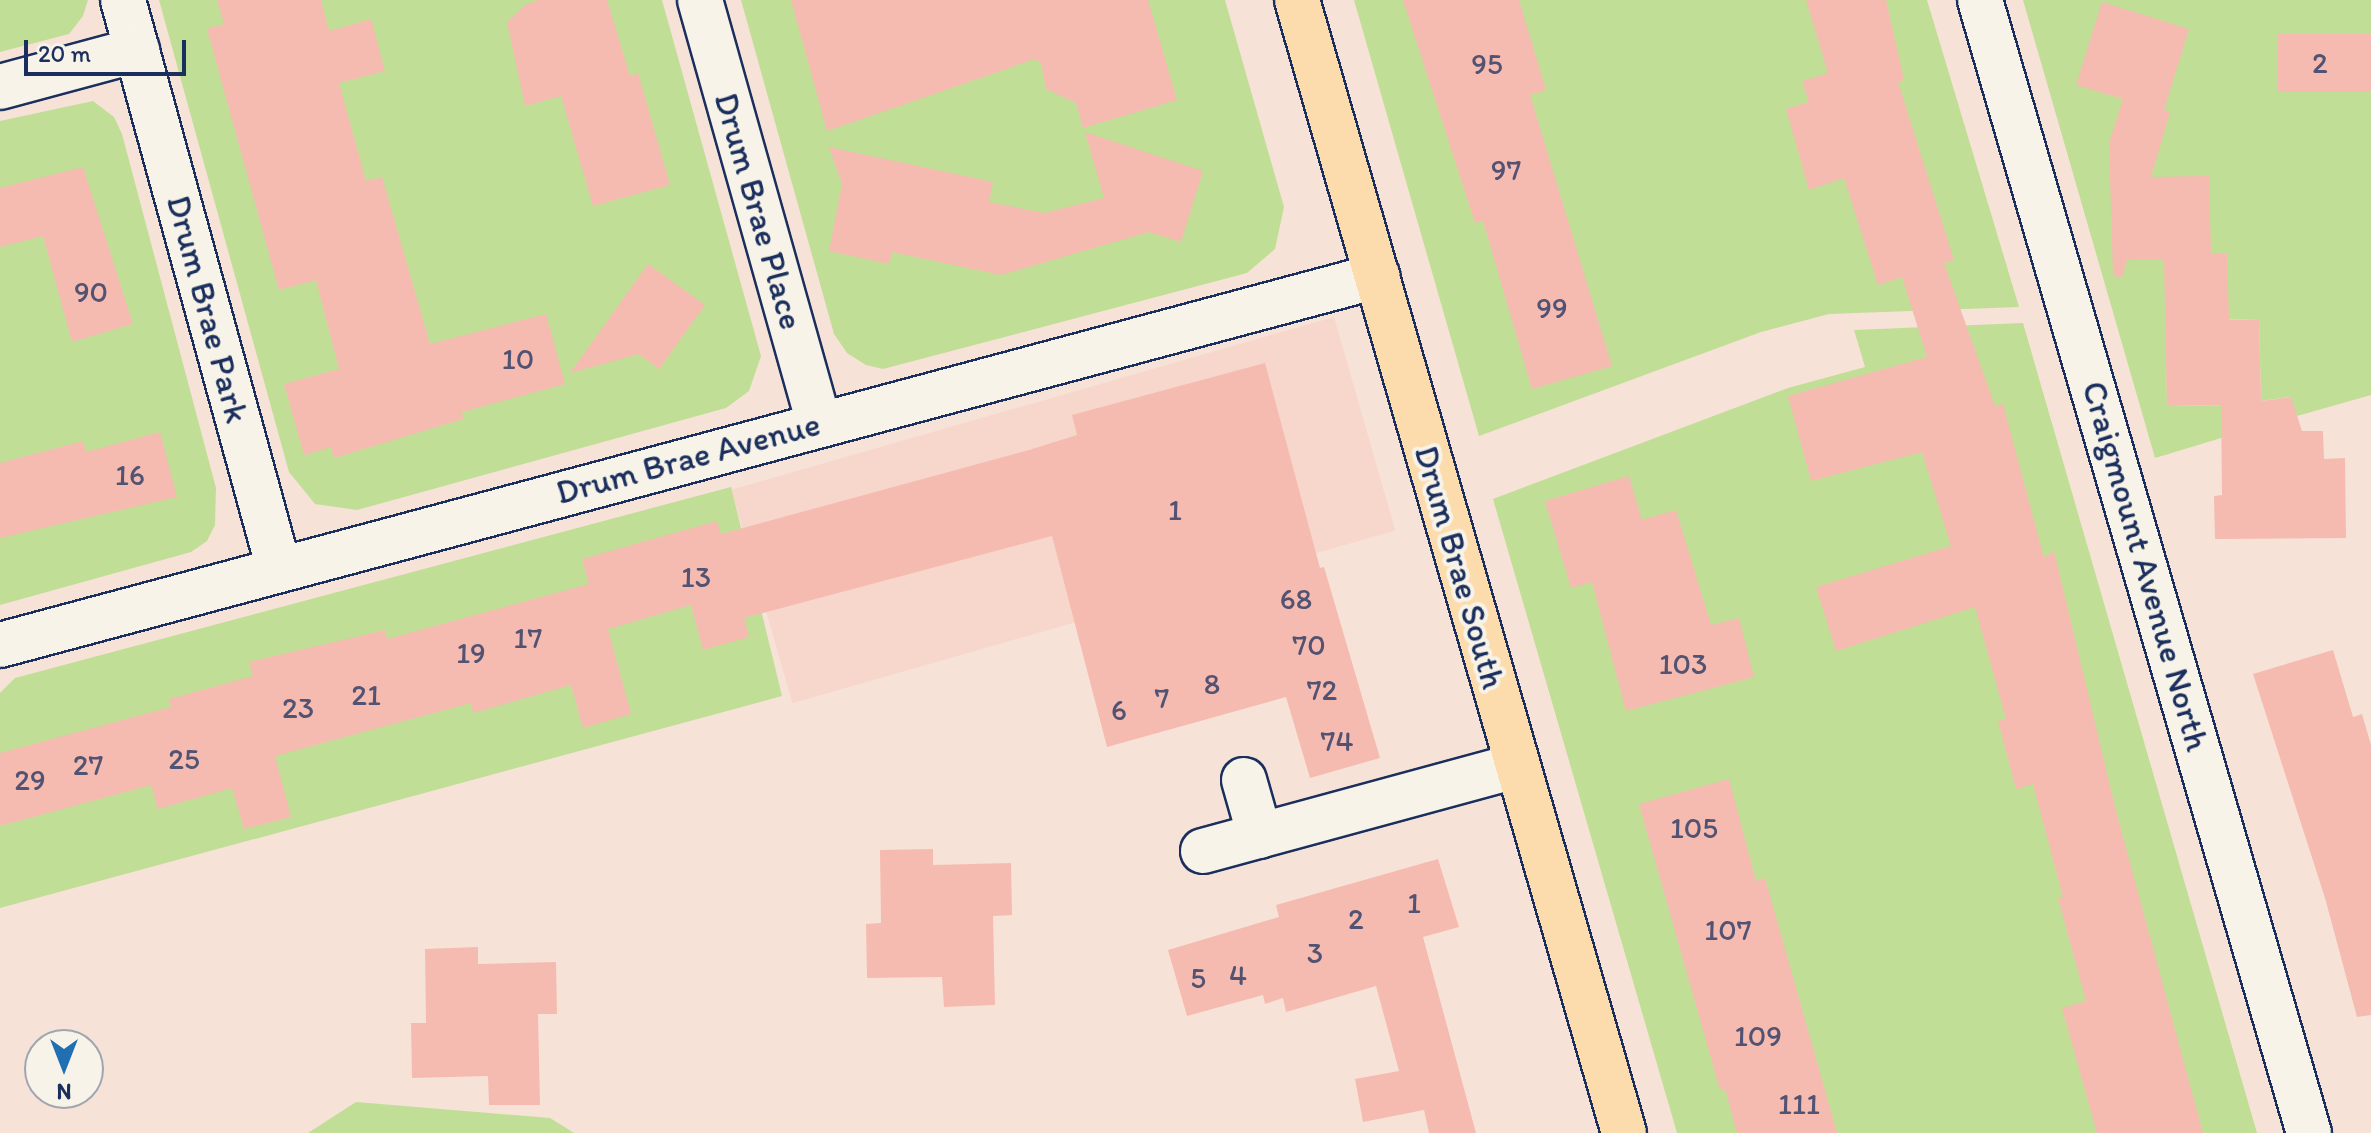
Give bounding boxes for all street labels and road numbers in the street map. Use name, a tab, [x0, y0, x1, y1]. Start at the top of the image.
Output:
street label: Drum Brae Place	[706, 88, 812, 334]
street label: Drum Brae Park	[158, 191, 258, 427]
street label: Craigmount Avenue North	[2074, 377, 2218, 755]
street label: Drum Brae Avenue	[551, 403, 825, 513]
street label: Drum Brae South	[1406, 440, 1514, 694]

